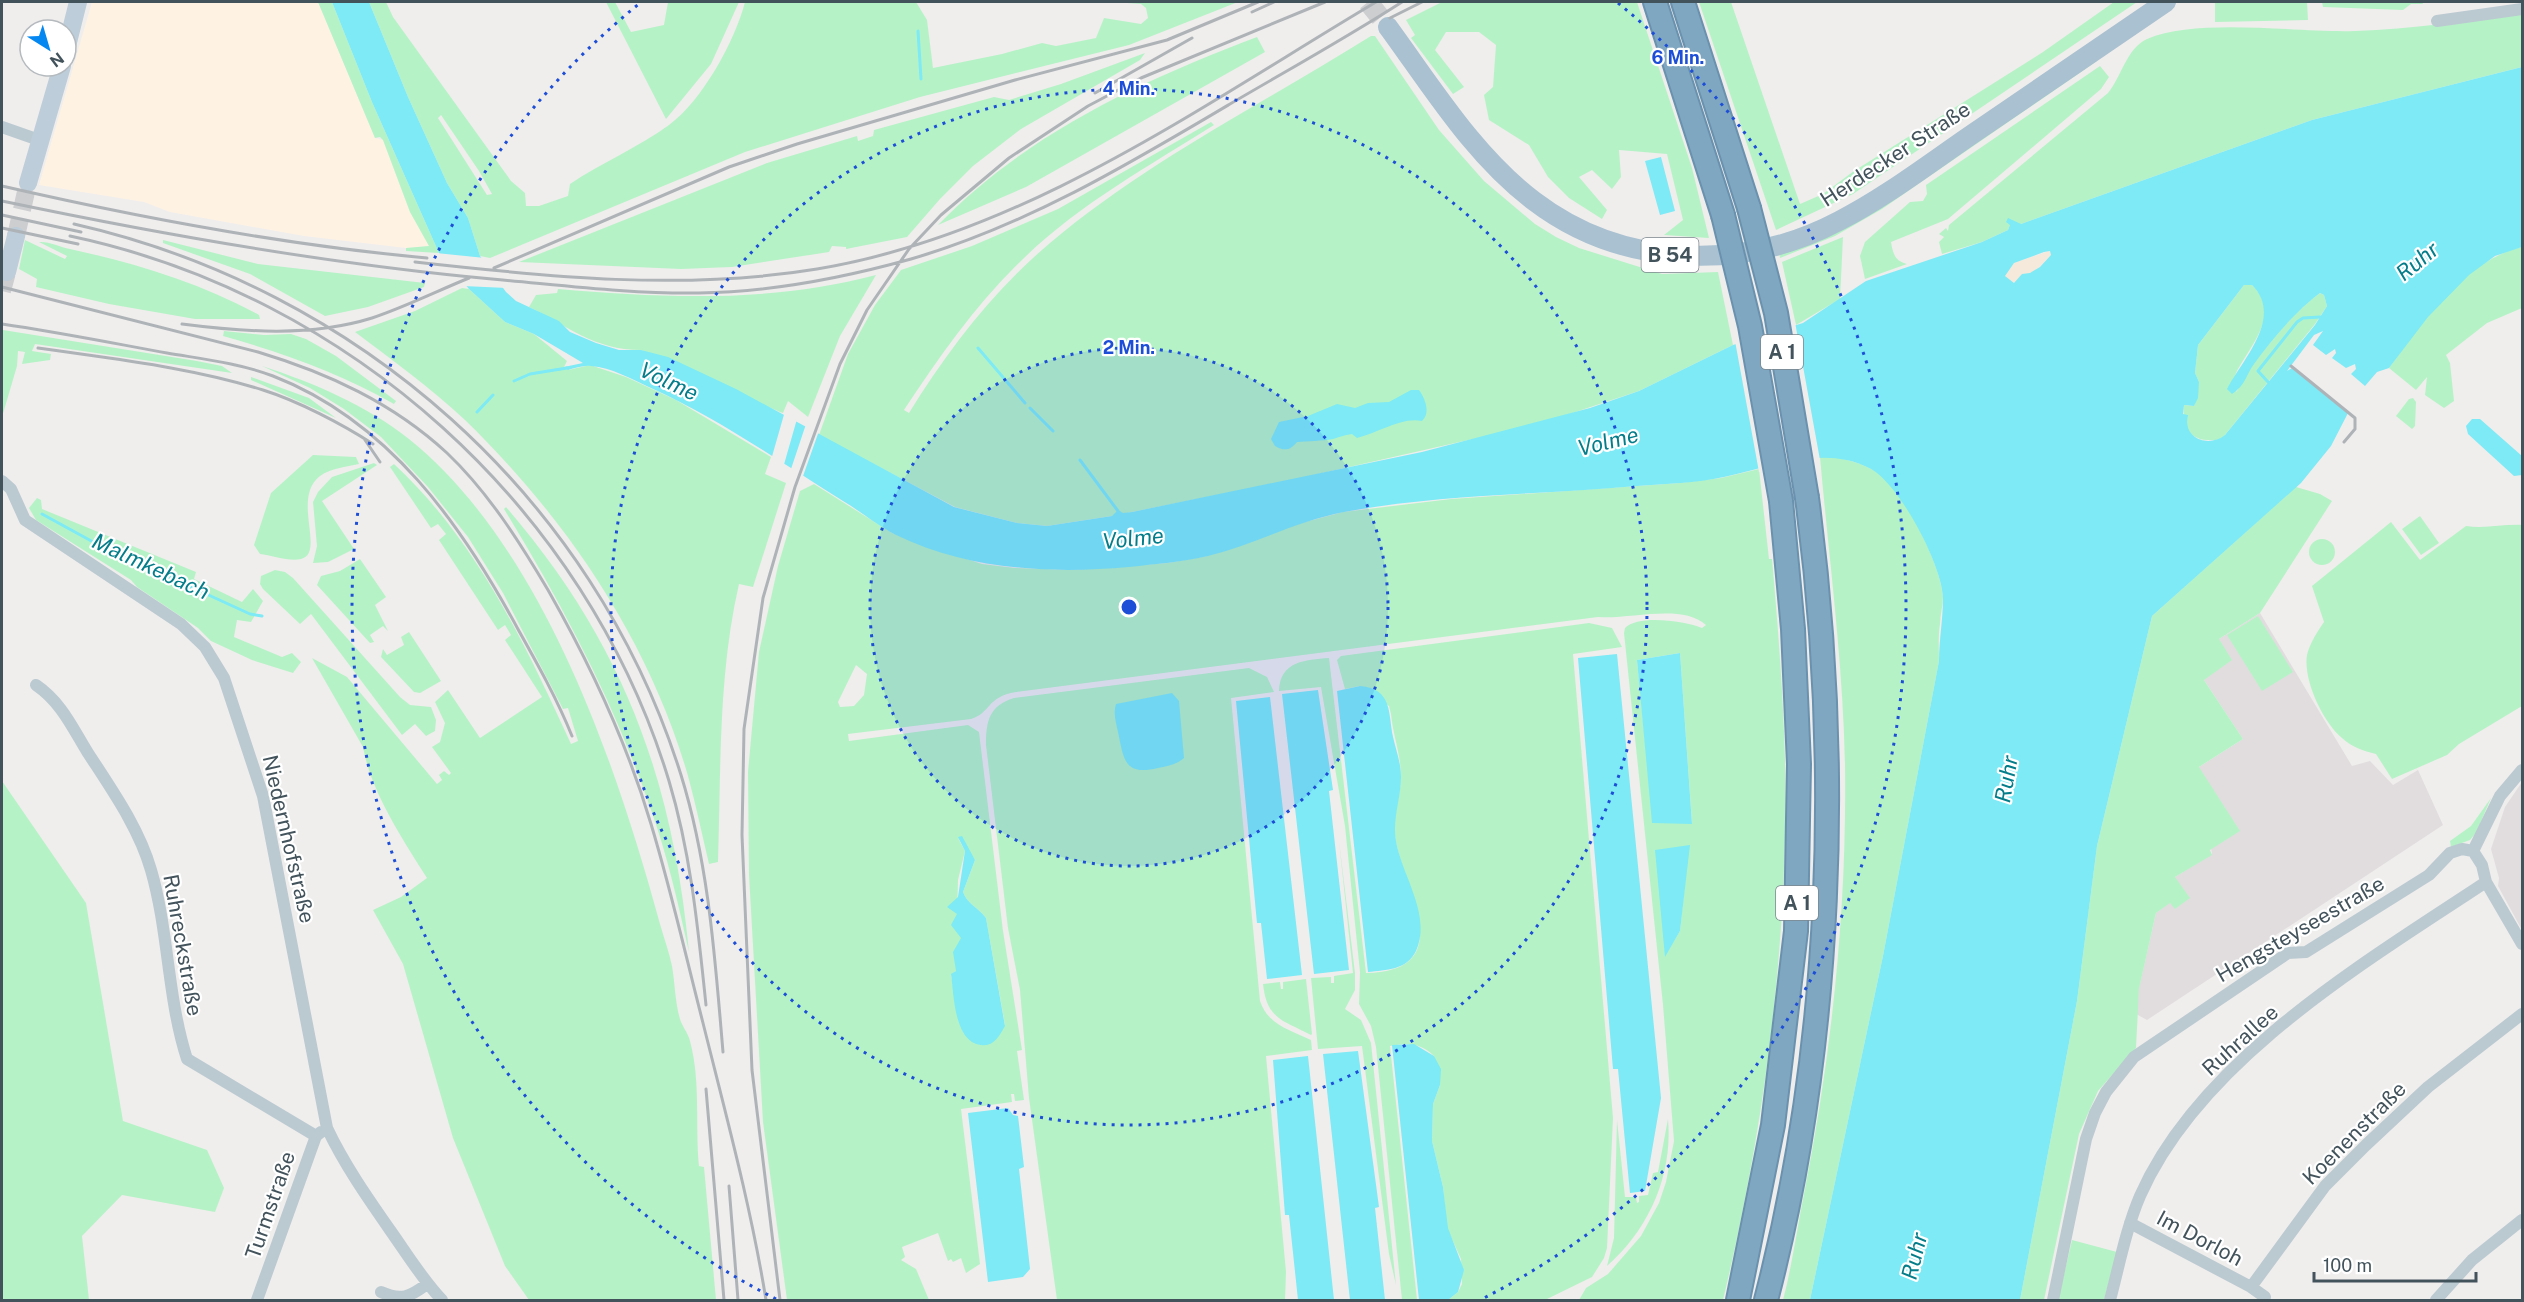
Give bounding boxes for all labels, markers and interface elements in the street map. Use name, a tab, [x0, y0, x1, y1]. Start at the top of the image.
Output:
north arrow	[18, 18, 78, 78]
text: 6 Min.	[1652, 47, 1704, 68]
text: N	[46, 48, 67, 71]
text: 4 Min.	[1103, 78, 1155, 99]
street label: Herdecker Straße	[1815, 96, 1975, 212]
water label: Ruhr	[2390, 236, 2444, 286]
road number: B 54	[1642, 238, 1698, 272]
road number: A 1	[1761, 335, 1803, 369]
text: 2 Min.	[1103, 337, 1155, 358]
water label: Volme	[636, 356, 702, 406]
water label: Volme	[1575, 421, 1641, 461]
water label: Volme	[1101, 522, 1165, 554]
water label: Malmkebach	[88, 527, 214, 605]
centre of rings	[1119, 597, 1139, 617]
street label: Niedernhofstraße	[258, 753, 320, 925]
water label: Ruhr	[1989, 753, 2023, 805]
street label: Hengsteyseestraße	[2211, 871, 2389, 987]
street label: Ruhreckstraße	[158, 872, 208, 1018]
road number: A 1	[1776, 886, 1818, 920]
street label: Ruhrallee	[2197, 999, 2283, 1081]
street label: Koenenstraße	[2297, 1076, 2411, 1190]
street label: Turmstraße	[240, 1148, 300, 1262]
street label: Im Dorloh	[2153, 1205, 2247, 1271]
water label: Ruhr	[1896, 1229, 1933, 1282]
scale bar	[2314, 1245, 2476, 1283]
text: 100 m	[2323, 1255, 2372, 1276]

